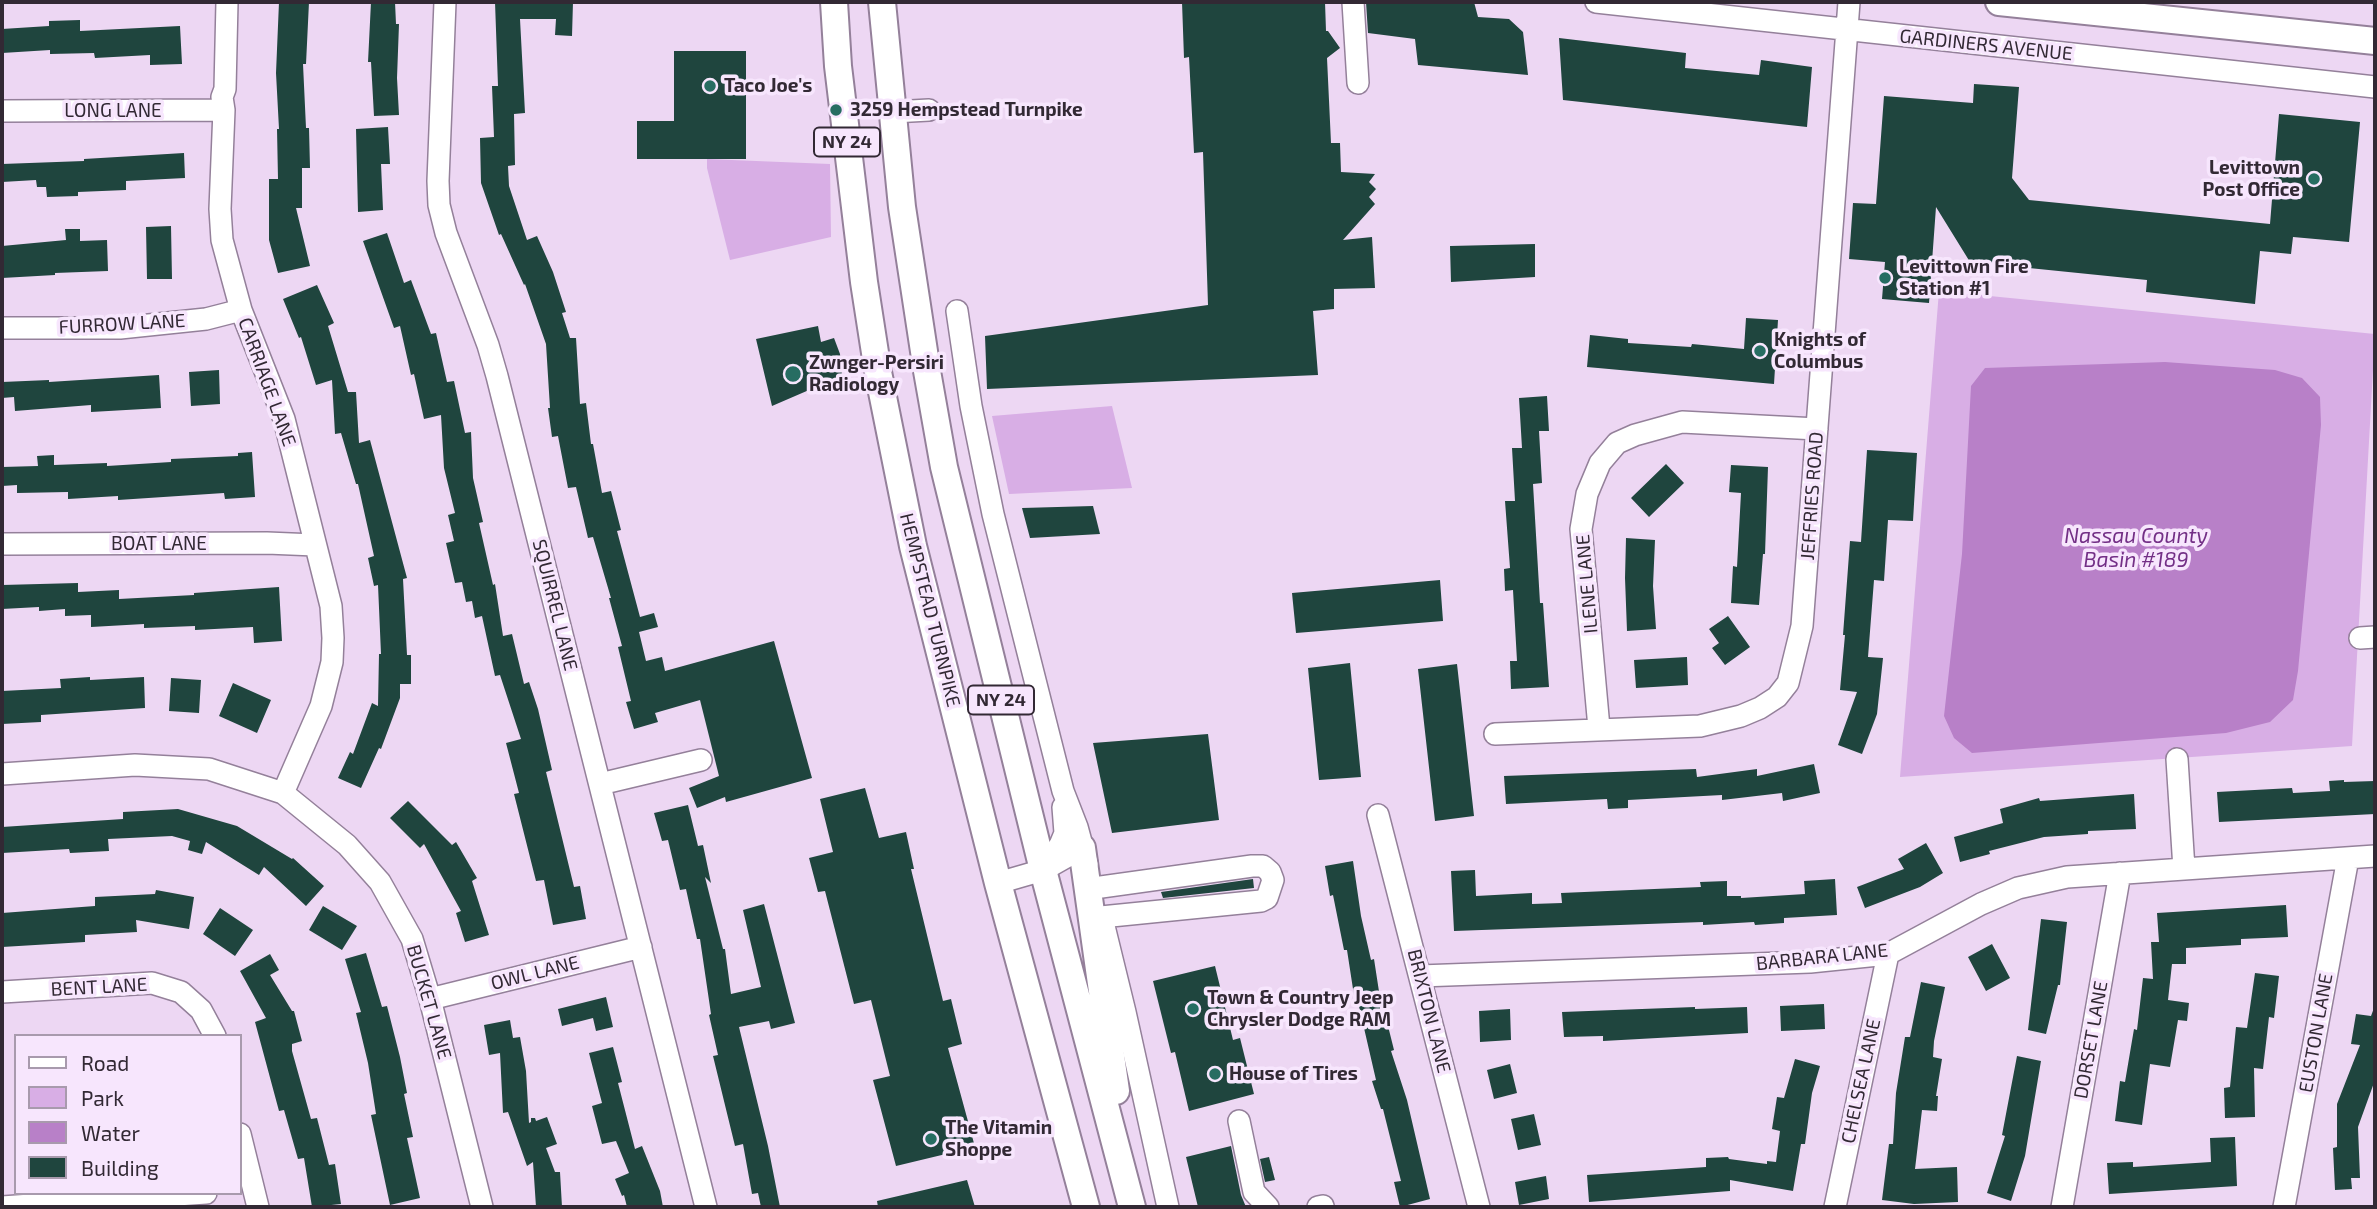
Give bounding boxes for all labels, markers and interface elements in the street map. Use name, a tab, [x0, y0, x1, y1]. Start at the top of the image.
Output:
street label: GARDINERS AVENUE	[1898, 25, 2074, 65]
place label: Taco Joe's	[724, 75, 812, 97]
marker: Taco Joe's	[702, 78, 718, 94]
place label: 3259 Hempstead Turnpike	[850, 99, 1083, 121]
street label: LONG LANE	[64, 100, 162, 122]
marker: 3259 Hempstead Turnpike	[828, 102, 844, 118]
road number: NY 24	[814, 127, 880, 156]
place label: Levittown Post Office	[2203, 157, 2300, 201]
marker: Levittown Post Office	[2306, 171, 2322, 187]
place label: Levittown Fire Station #1	[1899, 256, 2029, 300]
marker: Levittown Fire Station #1	[1877, 270, 1893, 286]
street label: FURROW LANE	[58, 309, 186, 339]
street label: CARRIAGE LANE	[233, 315, 301, 449]
place label: Knights of Columbus	[1774, 329, 1866, 373]
marker: Knights of Columbus	[1752, 343, 1768, 359]
place label: Zwnger-Persiri Radiology	[809, 352, 944, 396]
marker: Zwnger-Persiri Radiology	[783, 364, 803, 384]
street label: JEFFRIES ROAD	[1796, 431, 1828, 561]
street label: HEMPSTEAD TURNPIKE	[895, 511, 965, 709]
water label: Nassau County Basin #189	[2064, 523, 2208, 573]
street label: BOAT LANE	[111, 533, 207, 555]
street label: ILENE LANE	[1571, 534, 1603, 634]
street label: SQUIRREL LANE	[528, 537, 582, 673]
road number: NY 24	[968, 686, 1034, 714]
street label: BARBARA LANE	[1755, 939, 1889, 975]
street label: BUCKET LANE	[402, 942, 456, 1062]
street label: BRIXTON LANE	[1403, 947, 1455, 1075]
street label: OWL LANE	[488, 951, 582, 995]
street label: EUSTON LANE	[2294, 972, 2338, 1094]
street label: BENT LANE	[50, 973, 148, 1001]
street label: DORSET LANE	[2069, 979, 2113, 1101]
place label: Town & Country Jeep Chrysler Dodge RAM	[1207, 987, 1394, 1031]
marker: Town & Country Jeep Chrysler Dodge RAM	[1185, 1001, 1201, 1017]
street label: CHELSEA LANE	[1837, 1017, 1885, 1145]
legend	[14, 1034, 242, 1195]
text: Road	[81, 1050, 129, 1075]
place label: House of Tires	[1229, 1063, 1358, 1085]
marker: House of Tires	[1207, 1066, 1223, 1082]
text: Park	[81, 1085, 124, 1110]
place label: The Vitamin Shoppe	[945, 1117, 1052, 1161]
text: Water	[81, 1120, 140, 1145]
marker: The Vitamin Shoppe	[923, 1131, 939, 1147]
text: Building	[81, 1155, 159, 1180]

